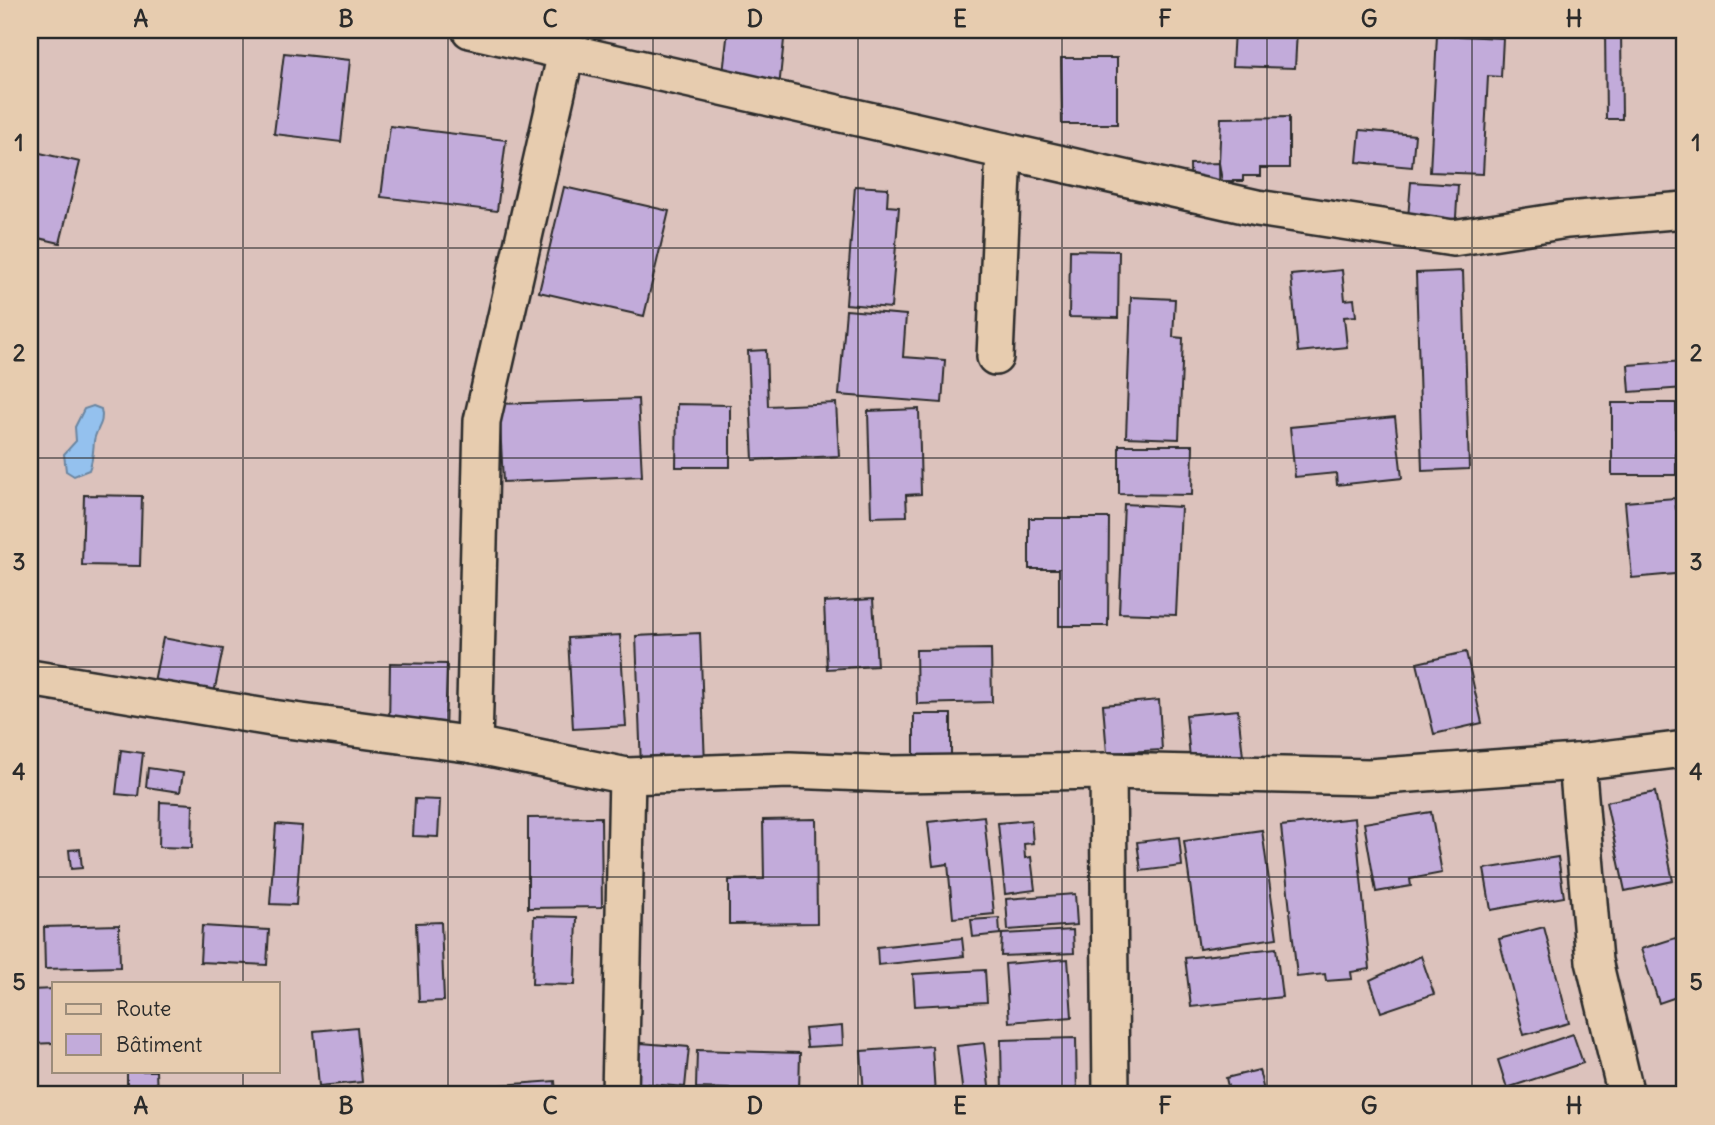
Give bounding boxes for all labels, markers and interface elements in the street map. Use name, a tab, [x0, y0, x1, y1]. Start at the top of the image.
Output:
text: A	[134, 4, 149, 33]
text: B	[338, 4, 354, 33]
text: C	[542, 4, 558, 33]
text: D	[747, 4, 763, 33]
text: E	[953, 4, 967, 33]
text: F	[1158, 4, 1172, 33]
text: G	[1361, 4, 1377, 33]
text: H	[1566, 4, 1582, 33]
text: 1	[14, 128, 24, 157]
text: 1	[1691, 128, 1701, 157]
text: 2	[13, 338, 26, 367]
text: 2	[1690, 338, 1703, 367]
text: 3	[12, 547, 26, 576]
text: 3	[1689, 547, 1703, 576]
text: 4	[12, 757, 26, 786]
text: 4	[1689, 757, 1703, 786]
text: 5	[12, 967, 26, 996]
text: 5	[1689, 967, 1703, 996]
legend	[52, 982, 280, 1072]
text: Route	[116, 995, 171, 1022]
text: Bâtiment	[116, 1031, 202, 1058]
text: A	[134, 1091, 149, 1120]
text: B	[338, 1091, 354, 1120]
text: C	[542, 1091, 558, 1120]
text: D	[747, 1091, 763, 1120]
text: E	[953, 1091, 967, 1120]
text: F	[1158, 1091, 1172, 1120]
text: G	[1361, 1091, 1377, 1120]
text: H	[1566, 1091, 1582, 1120]

